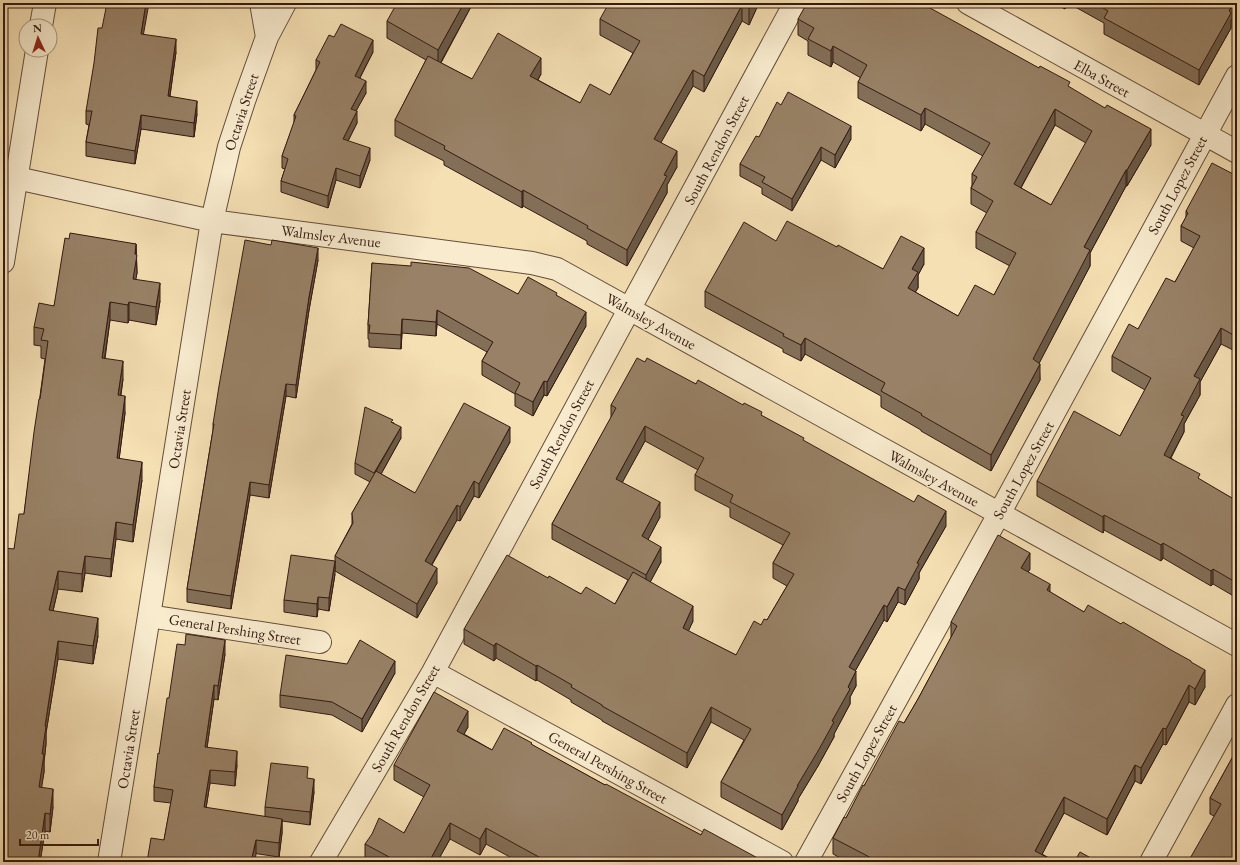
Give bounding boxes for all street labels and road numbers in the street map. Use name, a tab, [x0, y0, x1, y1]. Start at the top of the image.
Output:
street label: Elba Street	[1071, 55, 1134, 101]
street label: Octavia Street	[220, 71, 263, 153]
street label: South Rendon Street	[679, 92, 753, 208]
street label: South Lopez Street	[1143, 132, 1211, 238]
street label: Walmsley Avenue	[280, 220, 382, 252]
street label: Walmsley Avenue	[602, 288, 700, 354]
street label: South Rendon Street	[524, 376, 598, 492]
street label: Octavia Street	[163, 388, 195, 470]
street label: South Lopez Street	[988, 417, 1058, 522]
street label: Walmsley Avenue	[885, 445, 983, 511]
street label: General Pershing Street	[168, 609, 303, 649]
street label: South Rendon Street	[366, 661, 444, 775]
street label: South Lopez Street	[831, 700, 901, 805]
street label: Octavia Street	[112, 708, 144, 790]
street label: General Pershing Street	[545, 726, 671, 808]

